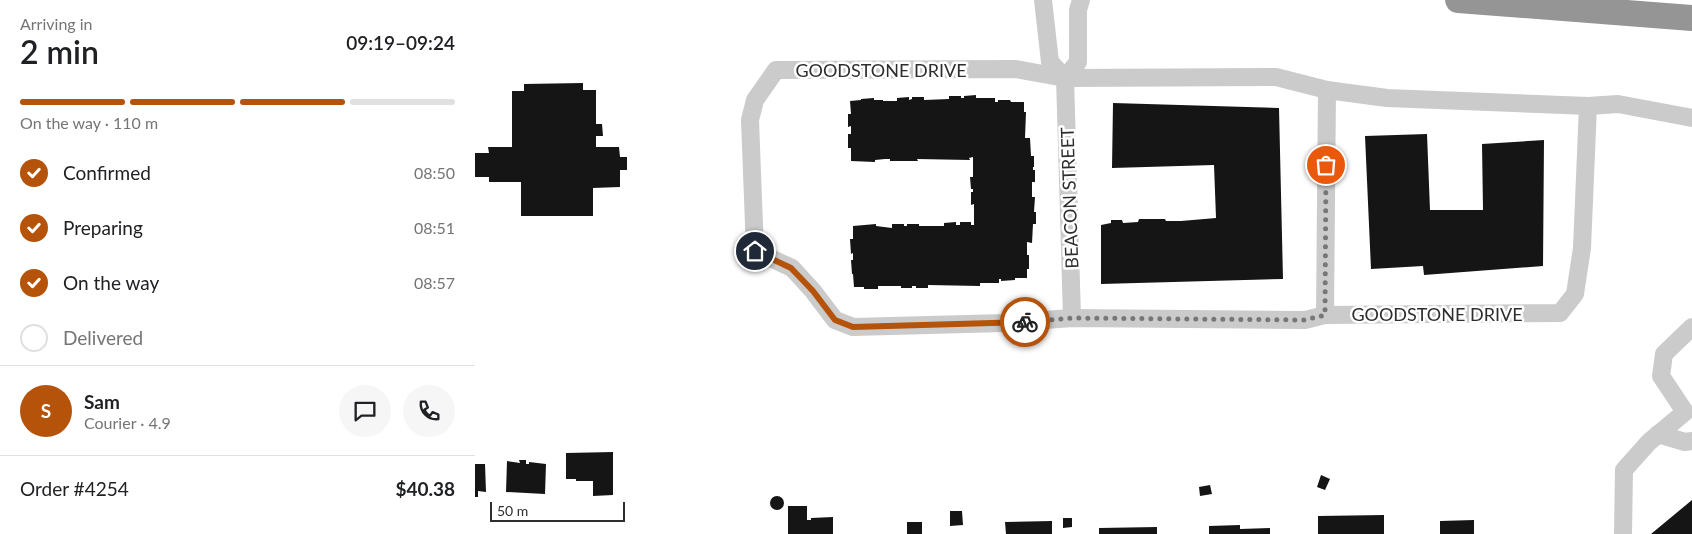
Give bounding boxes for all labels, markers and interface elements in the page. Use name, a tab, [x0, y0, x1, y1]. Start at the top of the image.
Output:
text: Arriving in	[20, 14, 93, 33]
text: 09:19–09:24	[346, 31, 455, 54]
text: 2 min	[20, 32, 99, 71]
street label: GOODSTONE DRIVE	[795, 59, 967, 81]
text: On the way · 110 m	[20, 113, 158, 132]
street label: BEACON STREET	[1056, 127, 1082, 269]
pin	[1305, 144, 1347, 186]
icon: bag	[1312, 151, 1340, 179]
icon: check	[20, 159, 48, 187]
text: Confirmed	[63, 161, 151, 184]
text: 08:50	[414, 163, 455, 182]
icon: check	[20, 214, 48, 242]
text: Preparing	[63, 216, 143, 239]
text: 08:51	[414, 218, 455, 237]
pin	[734, 230, 776, 272]
icon: home	[741, 237, 769, 265]
icon: check	[20, 269, 48, 297]
text: On the way	[63, 271, 159, 294]
text: 08:57	[414, 273, 455, 292]
courier	[1000, 297, 1050, 347]
street label: GOODSTONE DRIVE	[1351, 303, 1523, 325]
icon: bike	[1011, 308, 1039, 336]
text: Delivered	[63, 326, 143, 349]
button: chat	[339, 385, 391, 437]
button: phone	[403, 385, 455, 437]
text: Sam	[84, 390, 120, 413]
text: S	[41, 399, 51, 422]
text: Courier · 4.9	[84, 413, 171, 432]
text: Order #4254	[20, 477, 129, 500]
text: $40.38	[395, 477, 455, 500]
scale bar	[490, 499, 625, 522]
text: 50 m	[497, 502, 528, 519]

